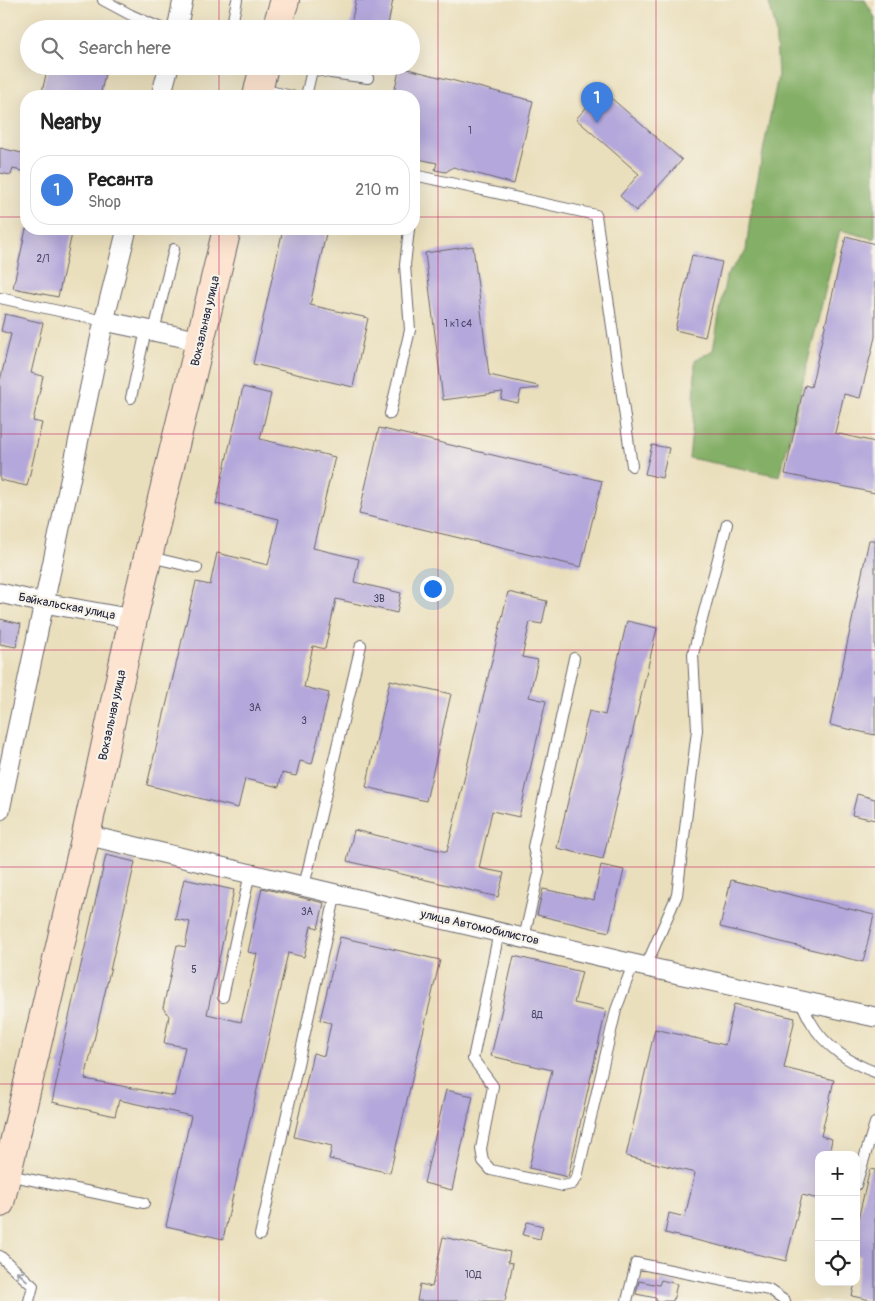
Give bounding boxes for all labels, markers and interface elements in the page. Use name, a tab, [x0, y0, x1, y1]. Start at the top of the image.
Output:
search box	[20, 20, 420, 75]
icon: search	[38, 34, 66, 62]
text: Search here	[78, 36, 171, 60]
pin: 1	[581, 82, 613, 123]
text: Nearby	[40, 109, 101, 136]
house number: 1	[468, 125, 472, 137]
text: Ресанта	[88, 168, 153, 192]
text: 1	[54, 180, 60, 200]
text: 210 m	[355, 180, 399, 200]
text: Shop	[88, 192, 121, 212]
house number: 2/1	[36, 253, 50, 265]
street label: Вокзальная улица	[188, 274, 223, 368]
house number: 1 к1 с4	[444, 318, 472, 330]
your location	[420, 576, 446, 602]
street label: Байкальская улица	[17, 590, 117, 623]
house number: 3В	[373, 593, 385, 605]
street label: Вокзальная улица	[96, 668, 130, 762]
house number: 3А	[249, 702, 262, 714]
house number: 3	[301, 715, 307, 727]
house number: 3А	[301, 906, 314, 918]
street label: улица Автомобилистов	[418, 906, 541, 948]
house number: 5	[191, 964, 197, 976]
house number: 8Д	[531, 1009, 544, 1021]
map controls	[815, 1151, 860, 1286]
button: +	[815, 1151, 860, 1196]
button: −	[815, 1196, 860, 1241]
button: locate	[815, 1241, 860, 1286]
house number: 10Д	[465, 1269, 482, 1281]
one-way arrow	[15, 1270, 28, 1282]

